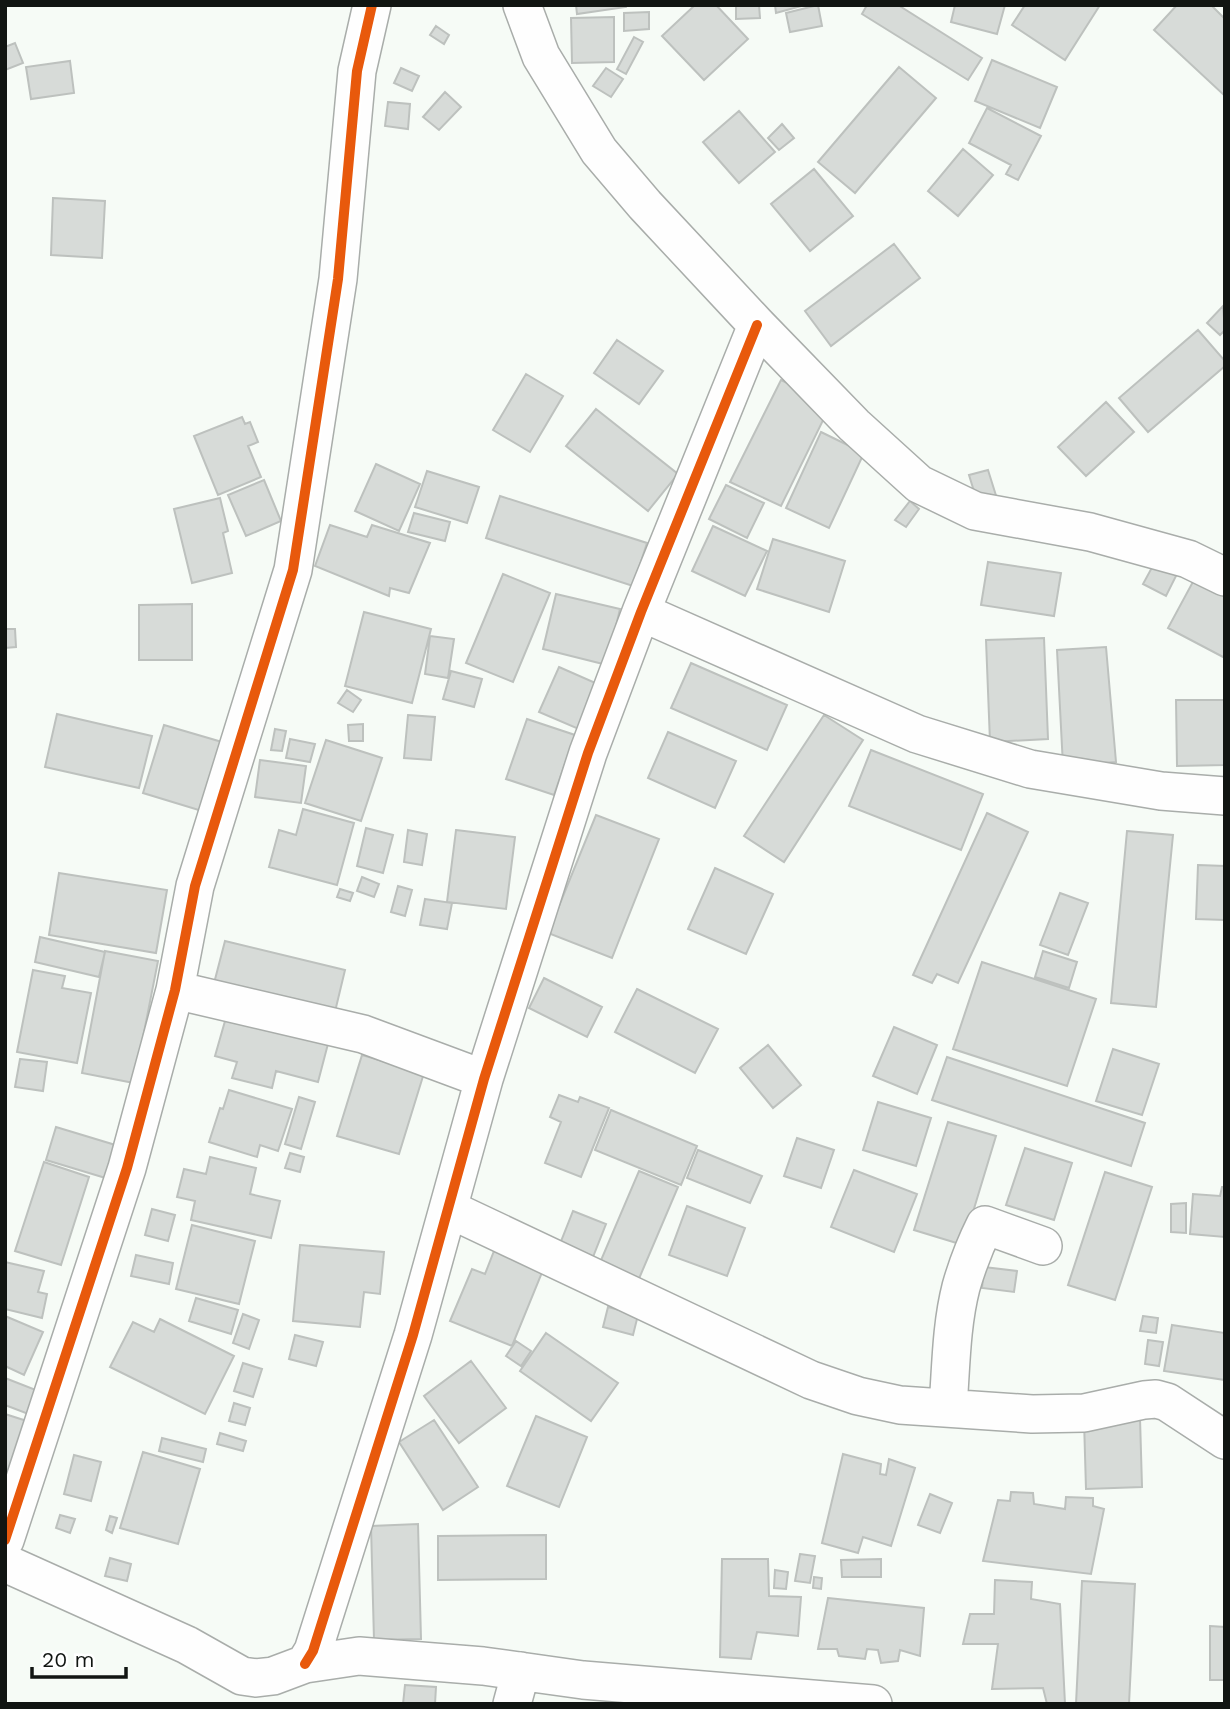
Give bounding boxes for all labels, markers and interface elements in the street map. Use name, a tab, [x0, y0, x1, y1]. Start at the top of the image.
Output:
scale bar	[32, 1636, 126, 1680]
text: 20 m	[42, 1647, 94, 1672]

